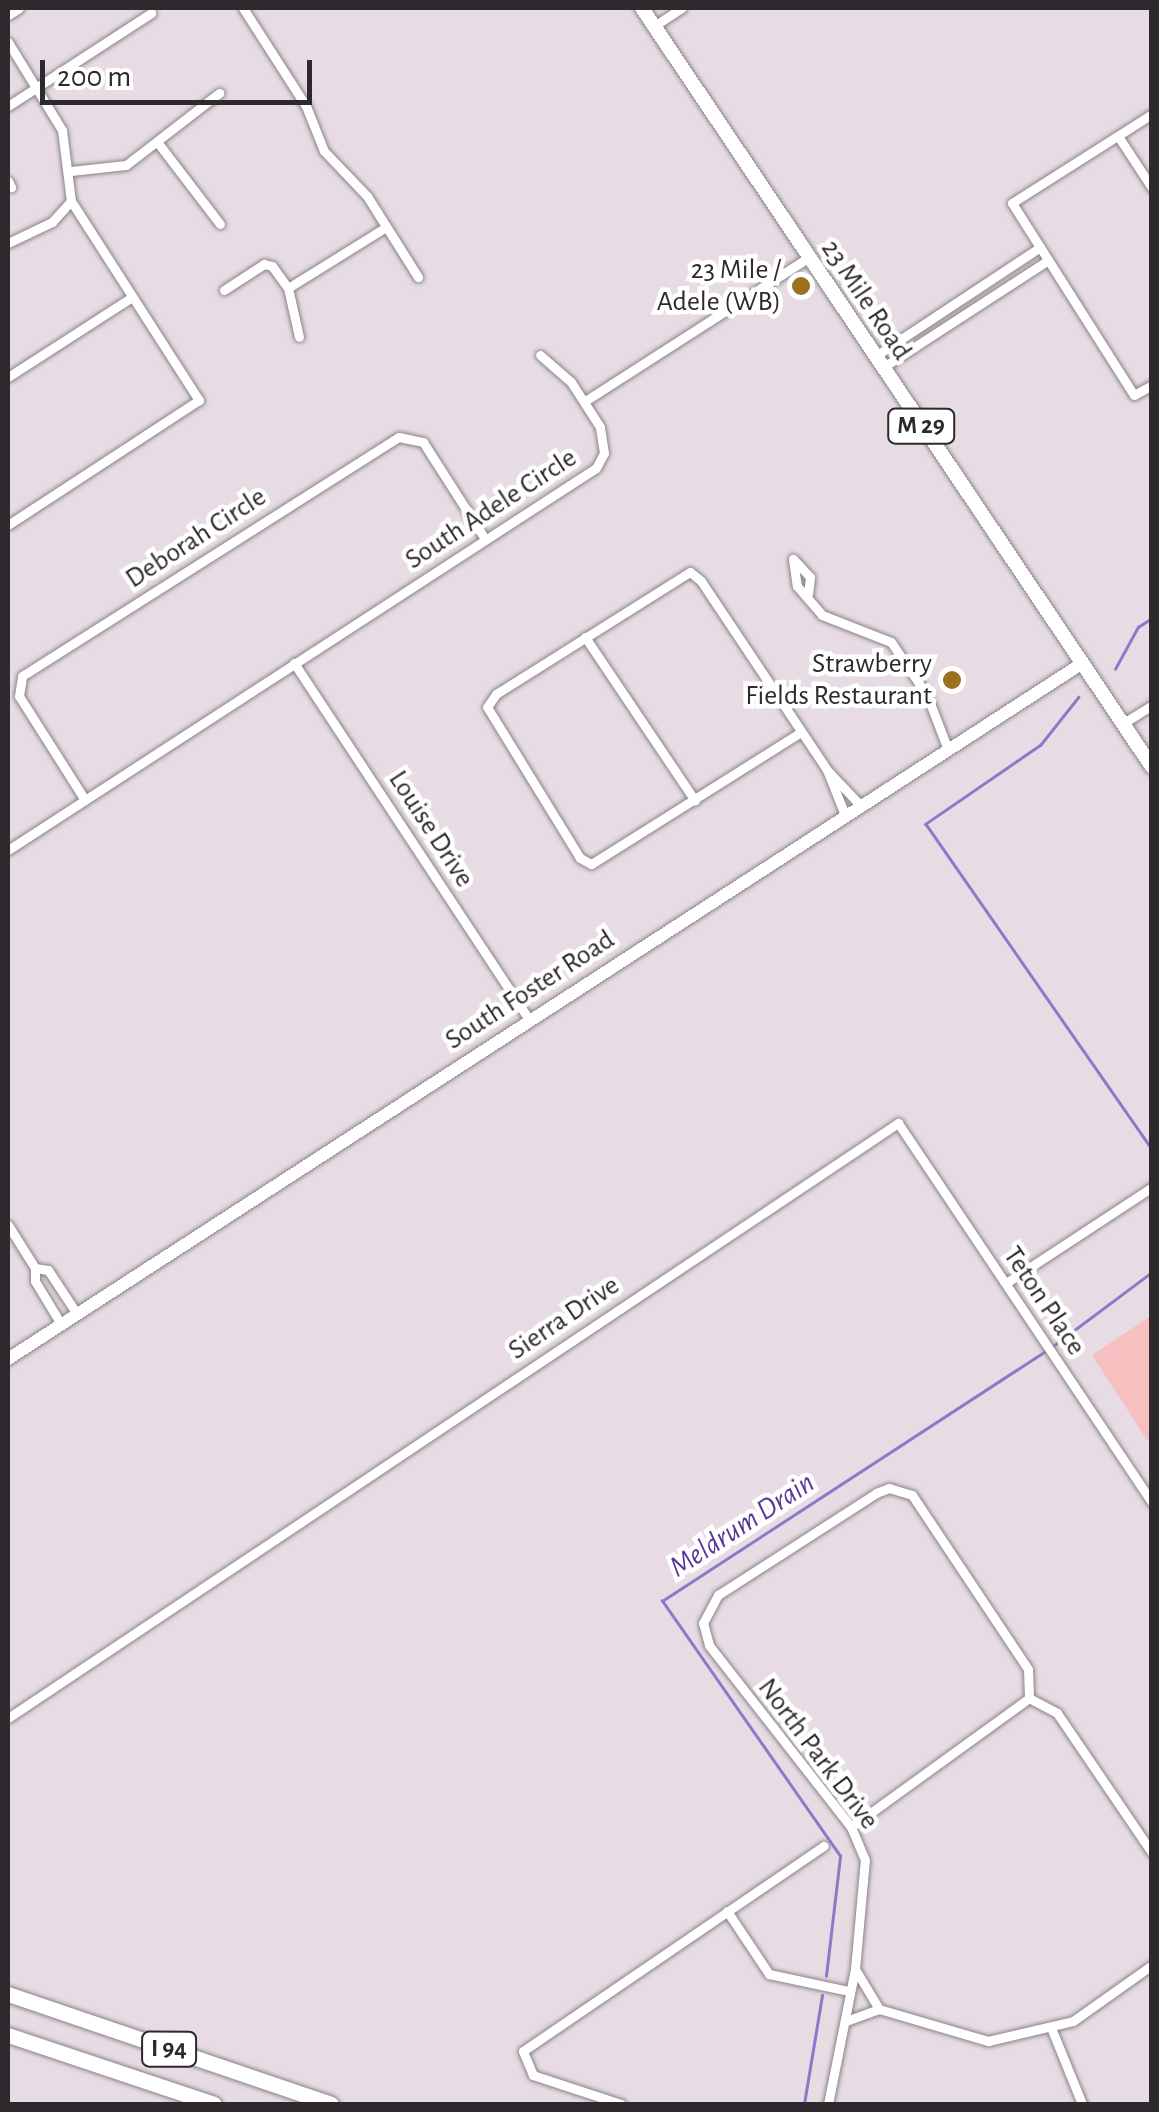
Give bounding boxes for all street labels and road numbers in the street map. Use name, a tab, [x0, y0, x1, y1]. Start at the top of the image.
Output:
street label: 23 Mile Road	[814, 233, 918, 367]
road number: M 29	[886, 406, 956, 446]
street label: South Adele Circle	[399, 441, 583, 577]
street label: Deborah Circle	[119, 480, 273, 596]
street label: Louise Drive	[381, 764, 481, 894]
street label: South Foster Road	[439, 923, 621, 1057]
street label: Teton Place	[995, 1240, 1093, 1362]
street label: Sierra Drive	[502, 1269, 626, 1367]
street label: North Park Drive	[750, 1672, 886, 1836]
road number: I 94	[139, 2029, 199, 2069]

